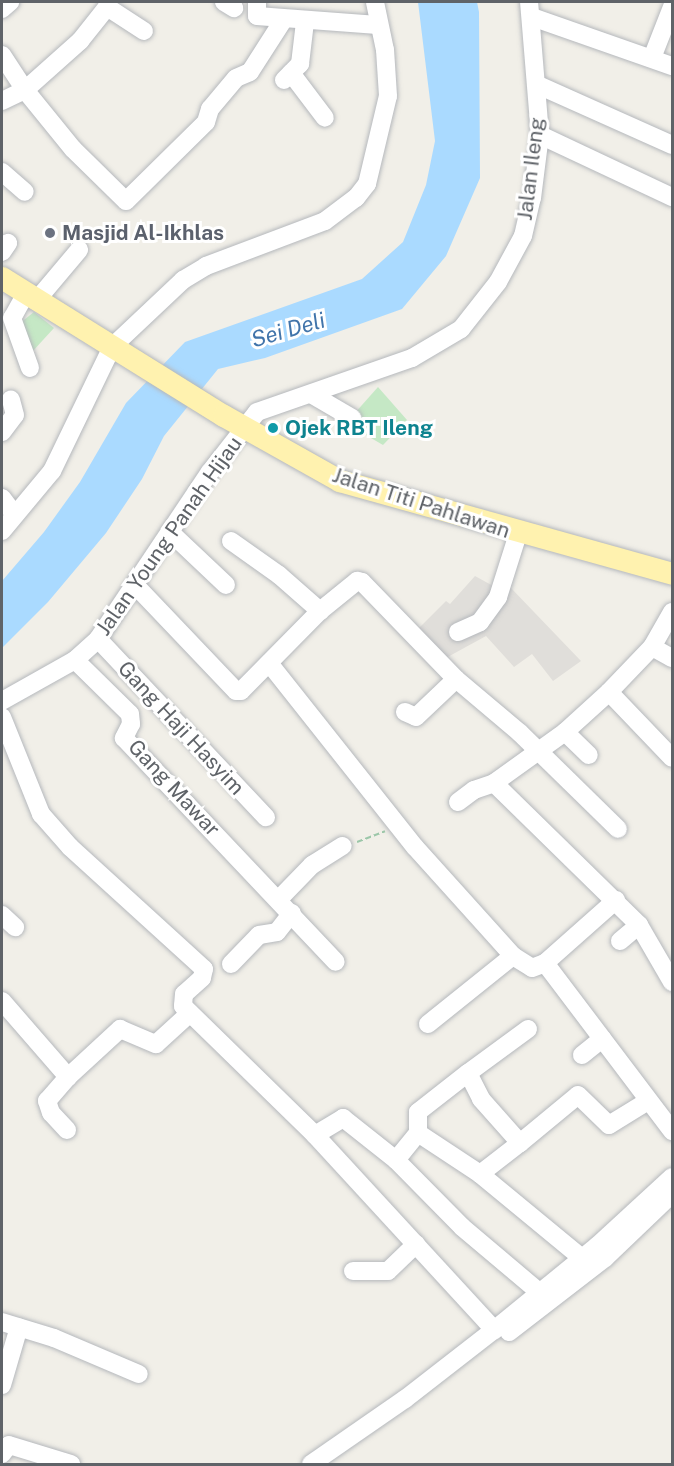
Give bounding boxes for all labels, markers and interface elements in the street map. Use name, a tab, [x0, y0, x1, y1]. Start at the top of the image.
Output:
street label: Jalan Ileng	[512, 116, 550, 222]
place label: Masjid Al-Ikhlas	[62, 220, 224, 246]
marker: Masjid Al-Ikhlas	[43, 226, 57, 240]
water label: Sei Deli	[248, 307, 328, 353]
place label: Ojek RBT Ileng	[285, 415, 433, 441]
marker: Ojek RBT Ileng	[266, 421, 280, 435]
street label: Jalan Young Panah Hijau	[91, 432, 247, 640]
street label: Jalan Titi Pahlawan	[329, 462, 513, 544]
street label: Gang Haji Hasyim	[113, 656, 249, 800]
street label: Gang Mawar	[123, 734, 225, 842]

